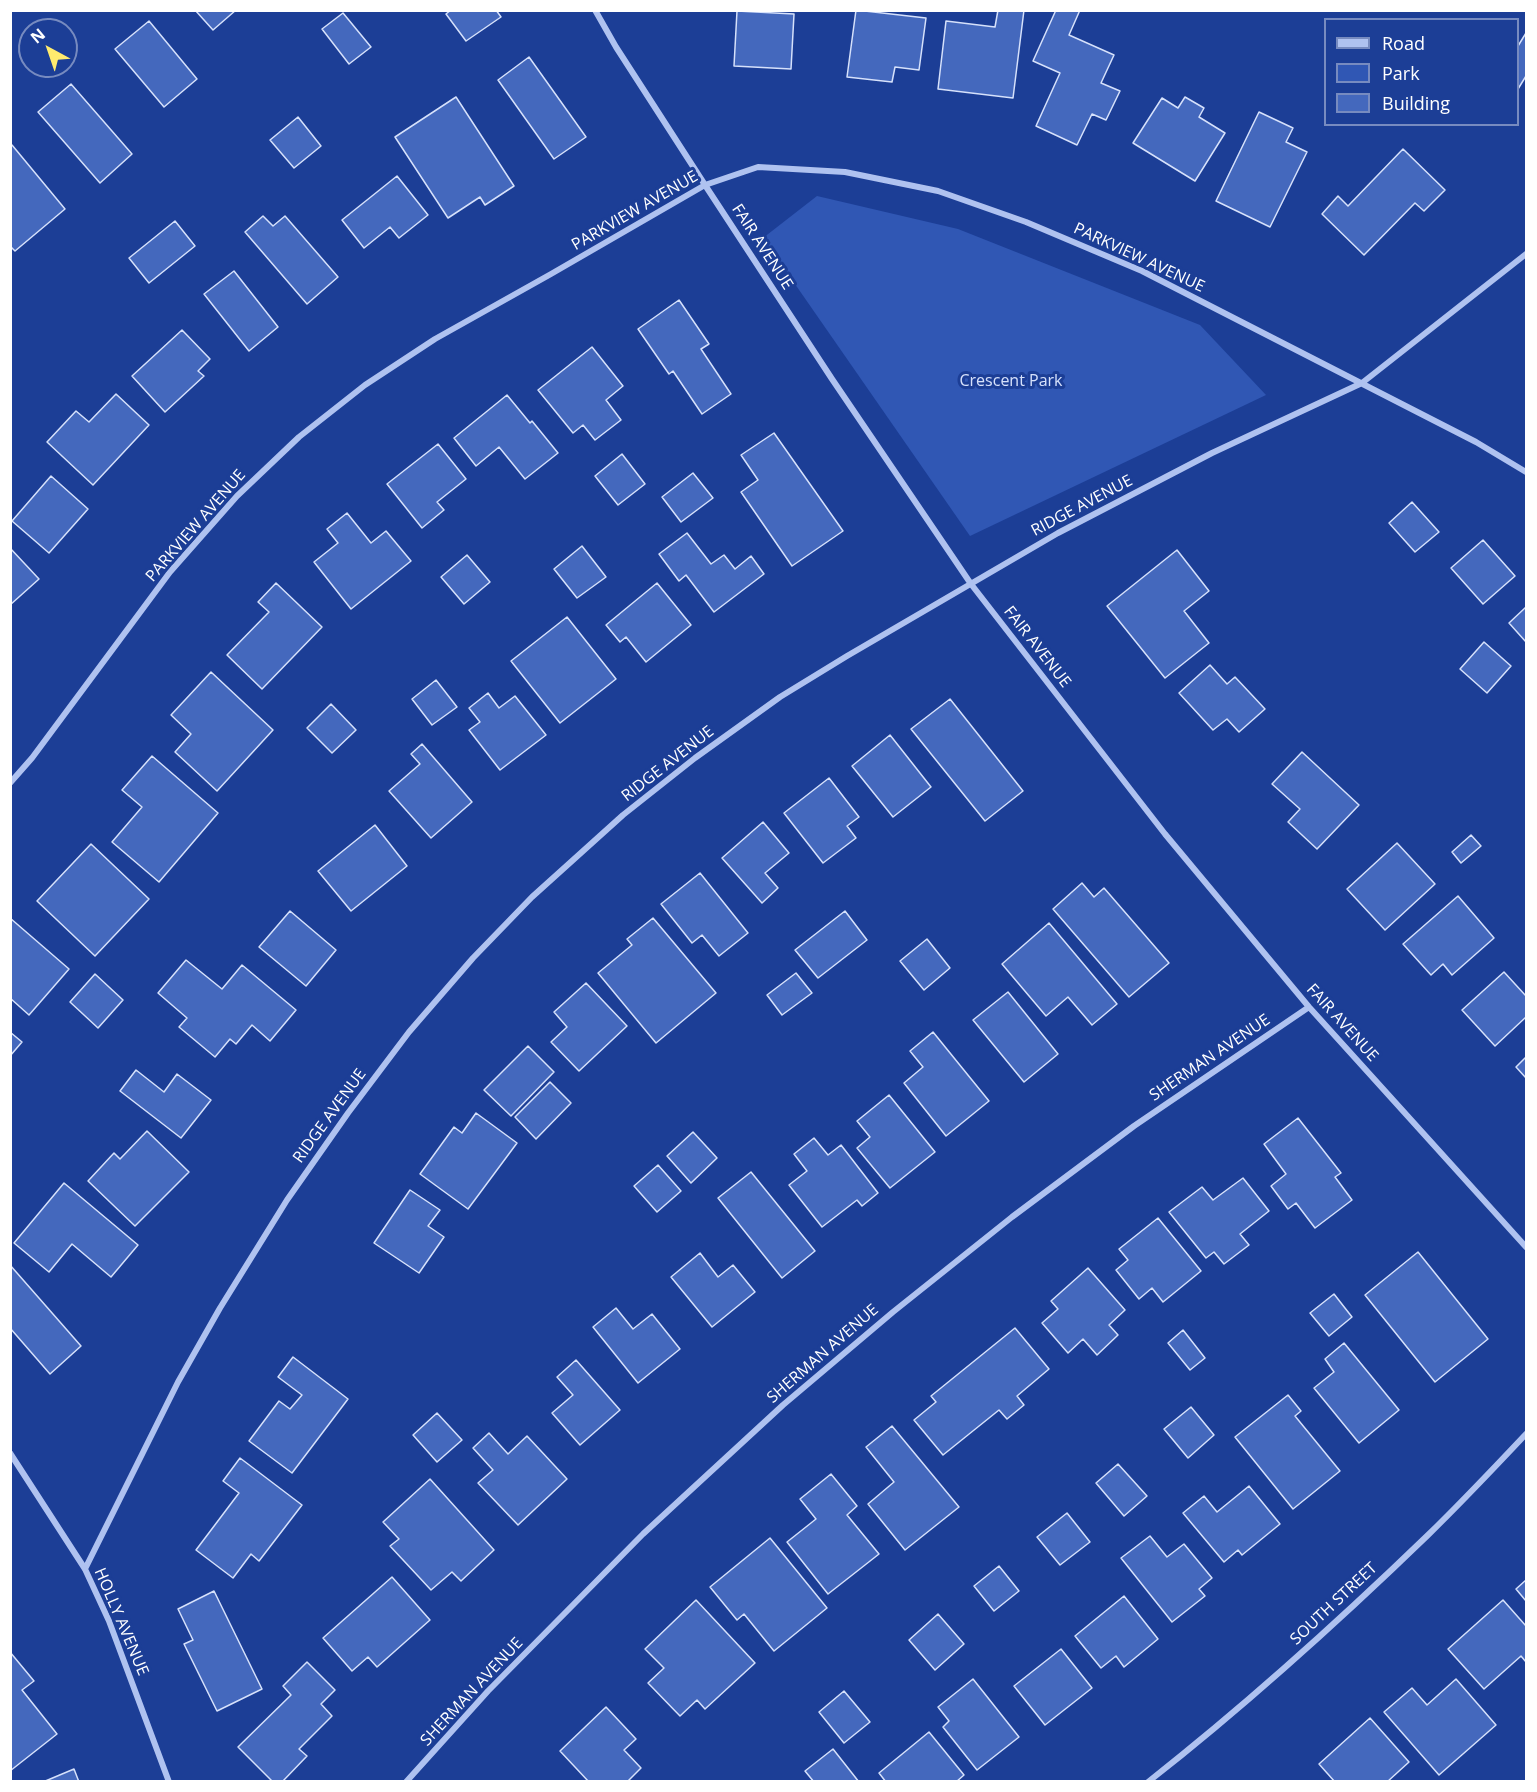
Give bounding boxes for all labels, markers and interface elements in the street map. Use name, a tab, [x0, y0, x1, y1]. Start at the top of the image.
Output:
north arrow	[18, 18, 78, 78]
legend	[1324, 18, 1519, 126]
text: N	[26, 23, 50, 48]
text: Road	[1382, 31, 1425, 55]
text: Park	[1382, 61, 1420, 85]
text: Building	[1382, 91, 1450, 115]
street label: PARKVIEW AVENUE	[569, 167, 701, 255]
street label: FAIR AVENUE	[727, 201, 797, 293]
street label: PARKVIEW AVENUE	[1070, 219, 1208, 297]
park label: Crescent Park	[959, 371, 1063, 391]
street label: PARKVIEW AVENUE	[142, 466, 250, 586]
street label: RIDGE AVENUE	[1028, 471, 1136, 541]
street label: FAIR AVENUE	[999, 602, 1075, 692]
street label: RIDGE AVENUE	[618, 722, 718, 806]
street label: FAIR AVENUE	[1302, 980, 1382, 1066]
street label: SHERMAN AVENUE	[1146, 1011, 1274, 1105]
street label: RIDGE AVENUE	[289, 1065, 371, 1167]
street label: SHERMAN AVENUE	[763, 1300, 883, 1408]
street label: SOUTH STREET	[1287, 1559, 1381, 1649]
street label: HOLLY AVENUE	[90, 1565, 152, 1679]
street label: SHERMAN AVENUE	[417, 1634, 527, 1750]

